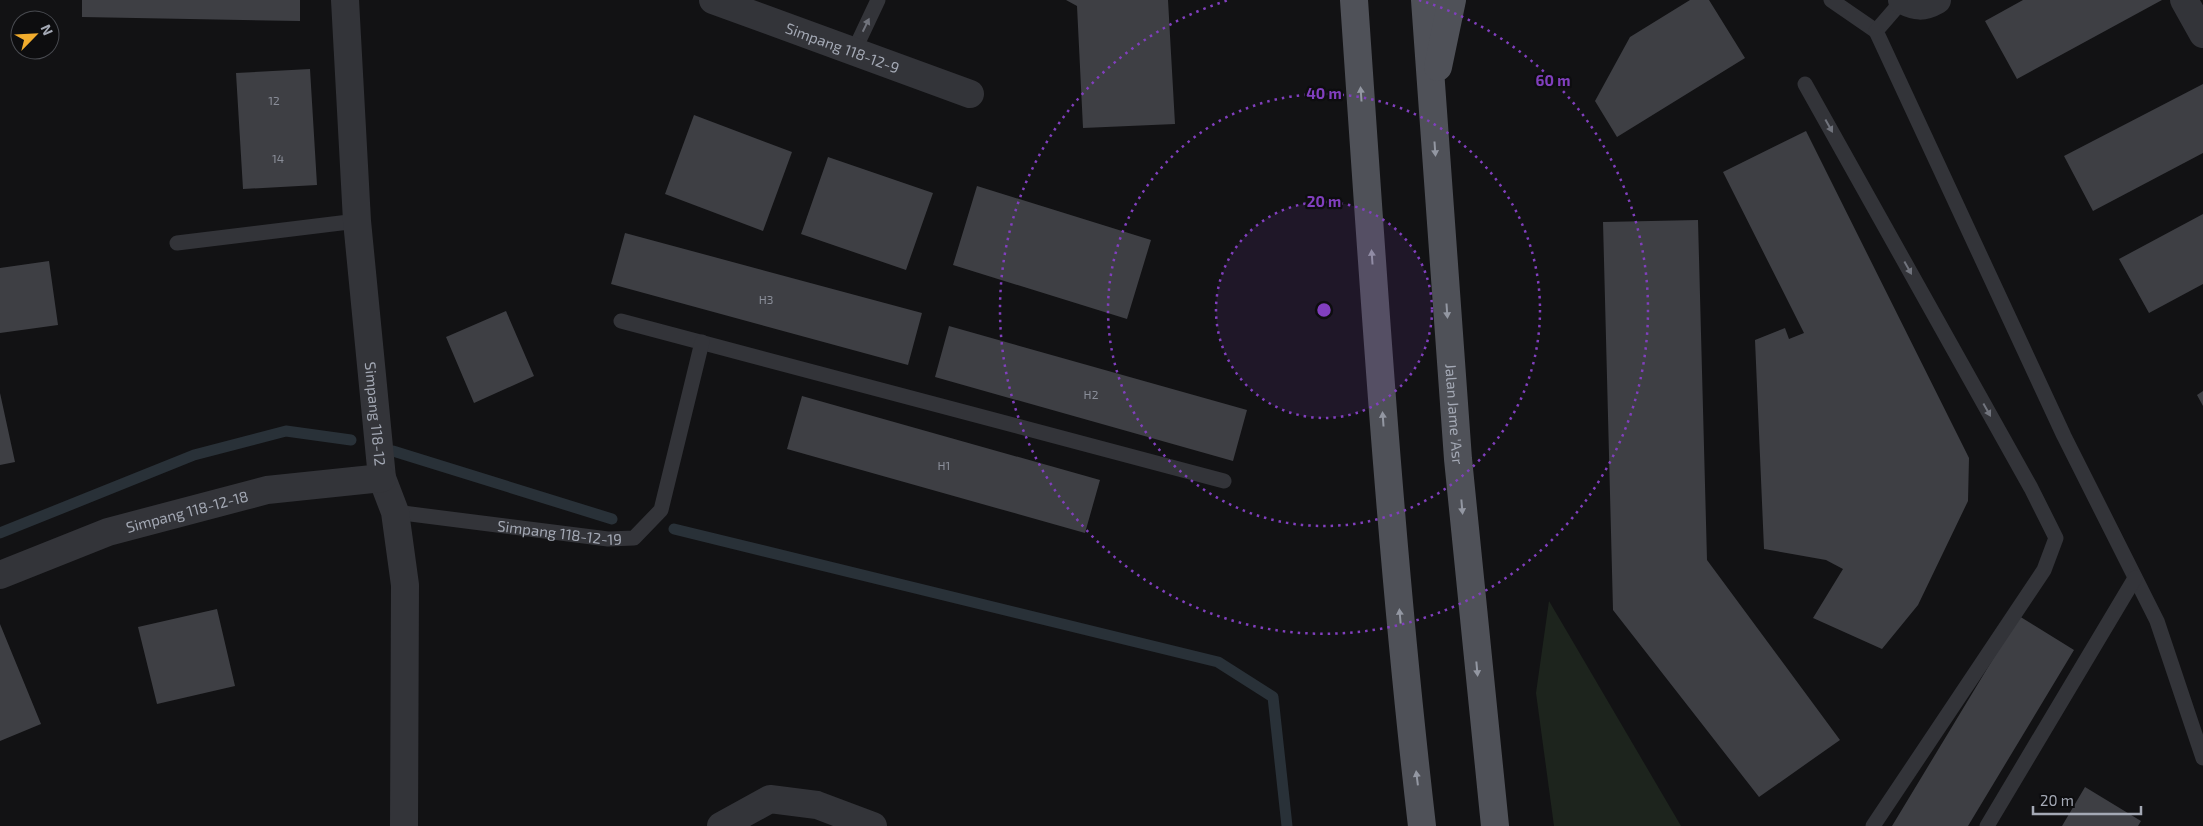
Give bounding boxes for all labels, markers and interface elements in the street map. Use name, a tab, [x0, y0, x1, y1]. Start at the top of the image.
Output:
north arrow	[10, 10, 60, 60]
street label: Simpang 118-12-9	[783, 18, 902, 76]
one-way arrow	[862, 18, 870, 33]
text: N	[38, 21, 57, 38]
text: 60 m	[1536, 71, 1570, 89]
text: 40 m	[1306, 84, 1342, 102]
one-way arrow	[1356, 86, 1364, 102]
house number: 12	[268, 93, 280, 107]
one-way arrow	[1825, 119, 1833, 134]
one-way arrow	[1431, 141, 1439, 157]
house number: 14	[272, 151, 284, 165]
text: 20 m	[1307, 192, 1341, 210]
one-way arrow	[1368, 248, 1376, 264]
one-way arrow	[1904, 261, 1912, 276]
house number: H3	[759, 292, 773, 306]
centre of rings	[1315, 301, 1333, 319]
one-way arrow	[1443, 303, 1451, 319]
street label: Simpang 118-12	[362, 361, 390, 467]
street label: Jalan Jame 'Asr	[1442, 363, 1467, 465]
house number: H2	[1084, 387, 1099, 401]
one-way arrow	[1983, 403, 1992, 417]
one-way arrow	[1379, 410, 1387, 426]
house number: H1	[938, 458, 950, 472]
street label: Simpang 118-12-18	[124, 486, 250, 536]
one-way arrow	[1458, 499, 1466, 515]
street label: Simpang 118-12-19	[496, 516, 622, 548]
one-way arrow	[1396, 608, 1404, 624]
one-way arrow	[1474, 661, 1482, 677]
one-way arrow	[1413, 769, 1421, 785]
scale bar	[2033, 784, 2140, 816]
text: 20 m	[2040, 791, 2074, 809]

